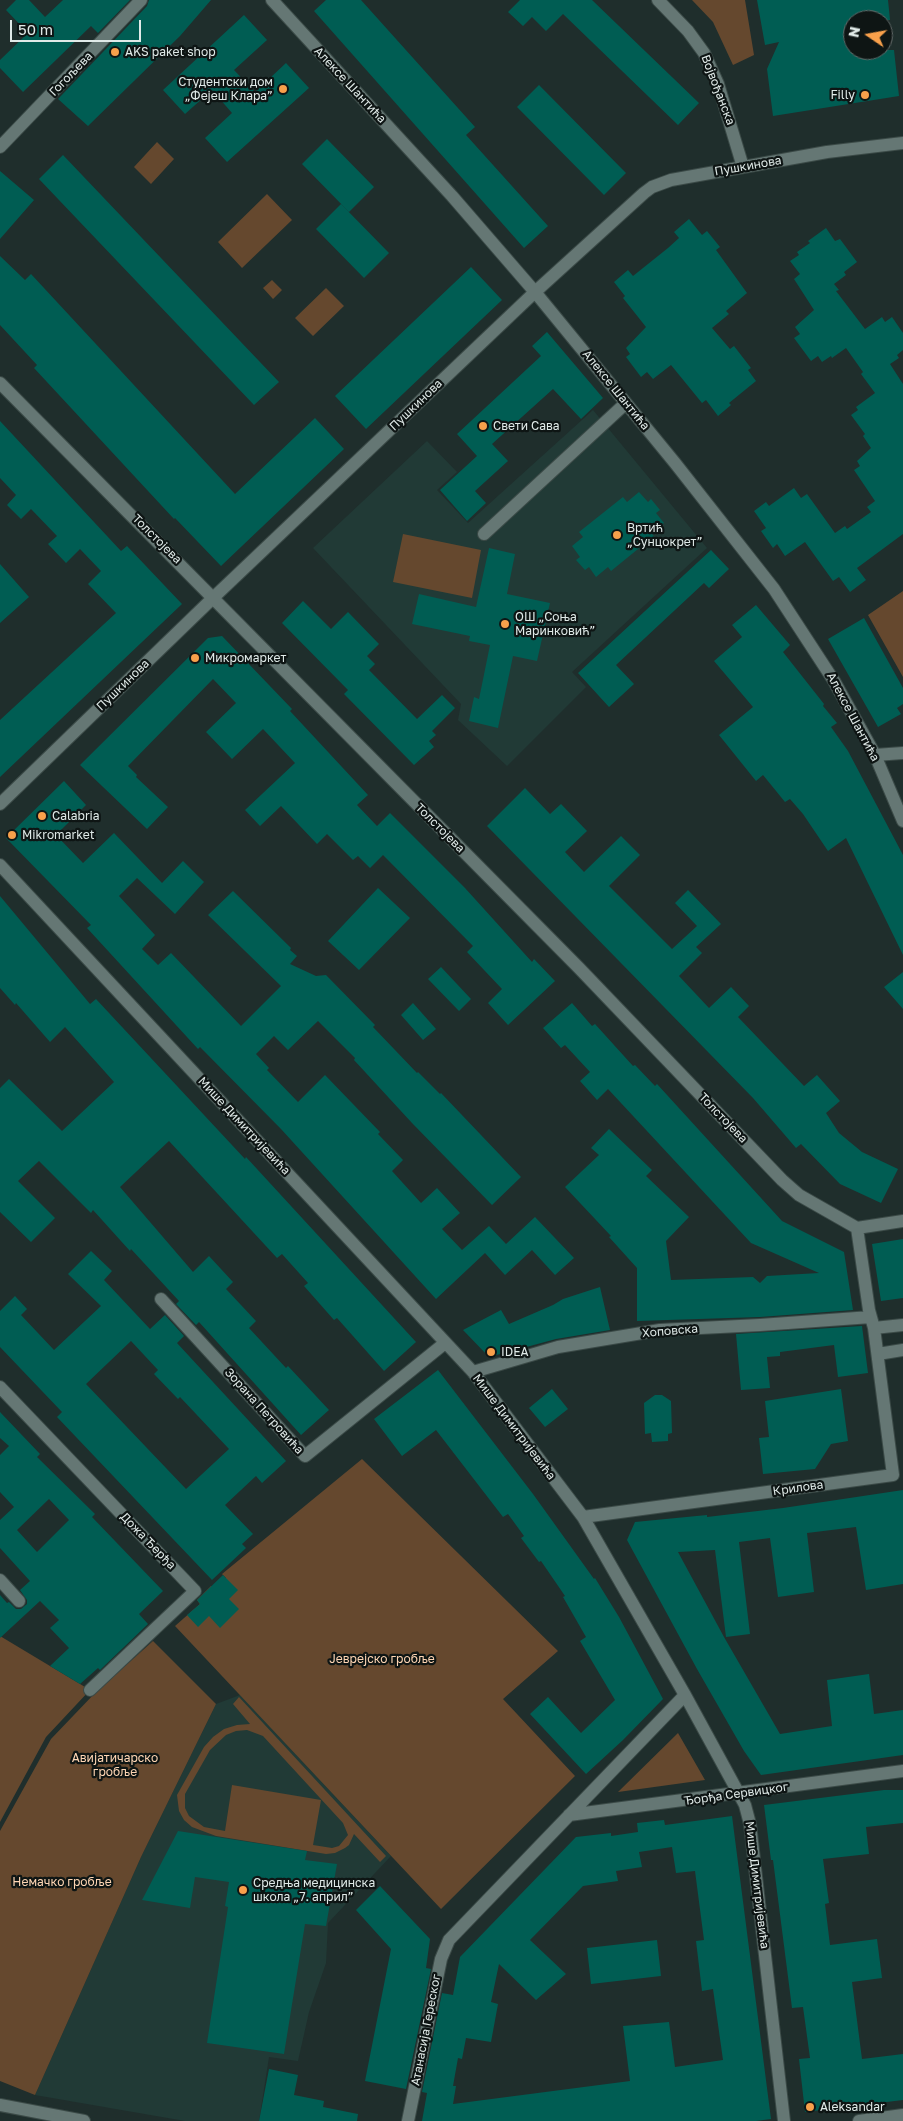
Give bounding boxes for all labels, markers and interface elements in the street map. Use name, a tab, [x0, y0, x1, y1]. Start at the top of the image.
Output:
scale bar	[12, 10, 144, 42]
north arrow	[843, 10, 893, 60]
text: 50 m	[18, 20, 53, 38]
text: N	[844, 25, 863, 39]
street label: Алексе Шантића	[311, 44, 389, 126]
place label: AKS paket shop	[125, 45, 216, 59]
marker: AKS paket shop	[109, 46, 121, 58]
street label: Гогољева	[46, 49, 96, 99]
street label: Војвођанска	[698, 53, 738, 127]
place label: Студентски дом „Фејеш Клара”	[178, 75, 273, 103]
marker: Студентски дом „Фејеш Клара”	[277, 83, 289, 95]
place label: Filly	[830, 88, 855, 102]
marker: Filly	[859, 89, 871, 101]
street label: Пушкинова	[713, 153, 783, 179]
street label: Алексе Шантића	[579, 347, 653, 433]
street label: Пушкинова	[387, 376, 445, 434]
place label: Свети Сава	[493, 419, 559, 433]
marker: Свети Сава	[477, 420, 489, 432]
street label: Толстојева	[129, 511, 185, 567]
place label: Вртић „Сунцокрет”	[627, 521, 703, 549]
marker: Вртић „Сунцокрет”	[611, 529, 623, 541]
place label: ОШ „Соња Маринковић”	[515, 610, 595, 638]
marker: ОШ „Соња Маринковић”	[499, 618, 511, 630]
place label: Микромаркет	[205, 651, 286, 665]
marker: Микромаркет	[189, 652, 201, 664]
street label: Пушкинова	[94, 656, 152, 714]
street label: Алексе Шантића	[824, 670, 882, 764]
street label: Толстојева	[412, 800, 468, 856]
place label: Calabria	[52, 809, 100, 823]
marker: Calabria	[36, 810, 48, 822]
place label: Mikromarket	[22, 828, 94, 842]
marker: Mikromarket	[6, 829, 18, 841]
street label: Мише Димитријевића	[195, 1074, 293, 1178]
street label: Толстојева	[696, 1090, 750, 1146]
street label: Хоповска	[641, 1321, 699, 1341]
place label: IDEA	[501, 1345, 529, 1359]
marker: IDEA	[485, 1346, 497, 1358]
street label: Зорана Петровића	[222, 1365, 306, 1457]
street label: Мише Димитријевића	[470, 1371, 558, 1483]
street label: Крилова	[772, 1477, 824, 1499]
street label: Дожа Ђерђа	[117, 1510, 179, 1572]
park label: Јеврејско гробље	[329, 1652, 435, 1666]
park label: Авијатичарско гробље	[72, 1751, 158, 1779]
street label: Ђорђа Сервицког	[683, 1780, 789, 1808]
street label: Мише Димитријевића	[742, 1820, 772, 1950]
park label: Немачко гробље	[12, 1875, 112, 1889]
place label: Средња медицинска школа „7. април”	[253, 1876, 375, 1904]
marker: Средња медицинска школа „7. април”	[237, 1884, 249, 1896]
street label: Атанасија Гереског	[408, 1973, 444, 2087]
place label: Aleksandar	[820, 2100, 885, 2114]
marker: Aleksandar	[804, 2101, 816, 2113]

